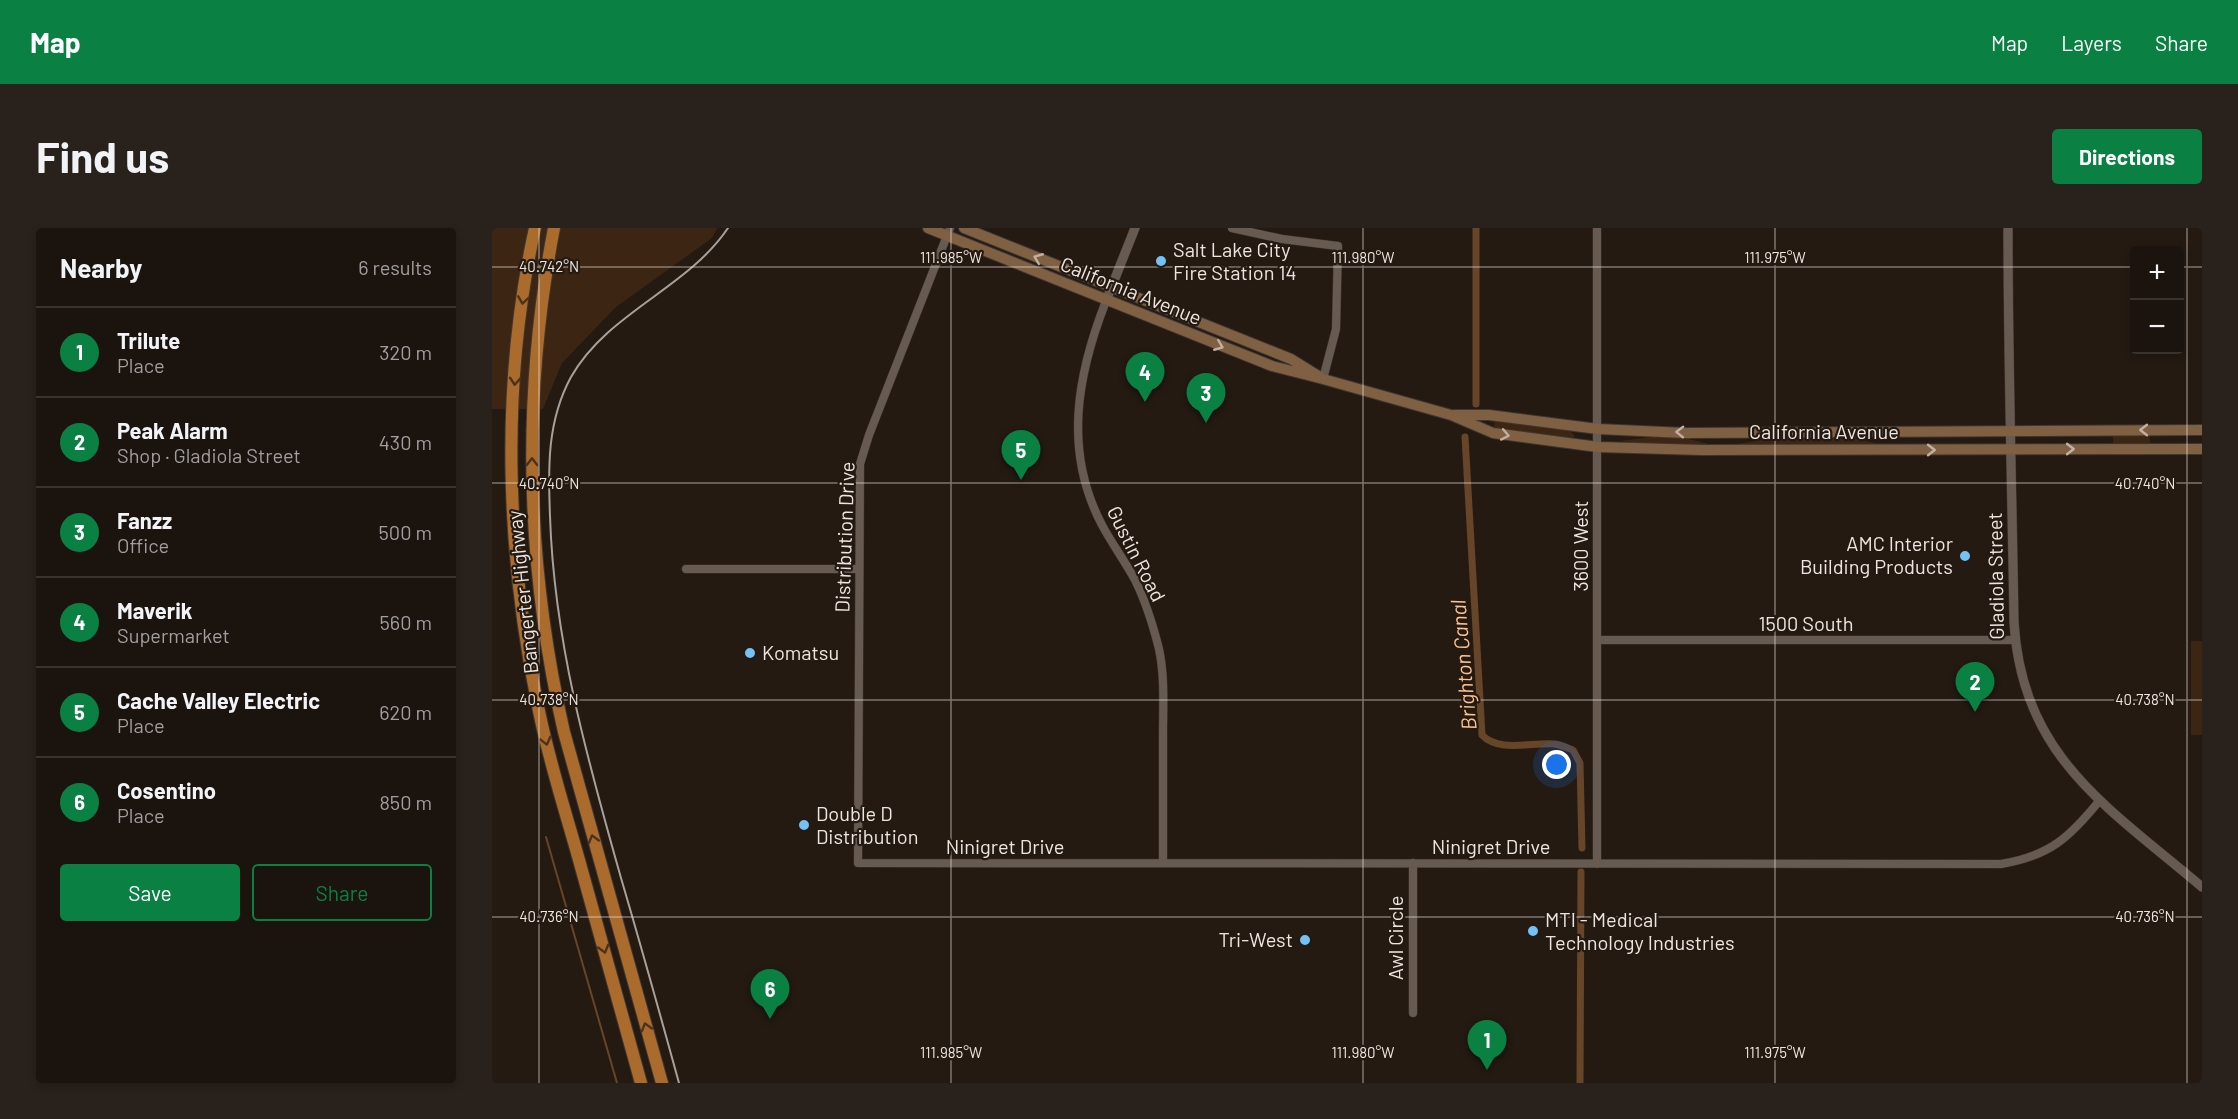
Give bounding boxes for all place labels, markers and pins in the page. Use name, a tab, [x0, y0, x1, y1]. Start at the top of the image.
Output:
place label: Salt Lake City Fire Station 14	[1173, 237, 1296, 284]
marker: Salt Lake City Fire Station 14	[1154, 254, 1168, 268]
pin: 4	[1126, 352, 1164, 402]
pin: 3	[1186, 374, 1226, 423]
pin: 5	[1002, 430, 1040, 480]
place label: AMC Interior Building Products	[1800, 531, 1953, 578]
marker: AMC Interior Building Products	[1958, 549, 1972, 563]
place label: Komatsu	[762, 640, 839, 664]
marker: Komatsu	[743, 646, 757, 660]
pin: 2	[1956, 662, 1994, 712]
place label: Double D Distribution	[816, 801, 918, 848]
marker: Double D Distribution	[797, 818, 811, 832]
place label: MTI - Medical Technology Industries	[1545, 907, 1735, 954]
marker: MTI - Medical Technology Industries	[1526, 924, 1540, 938]
place label: Tri-West	[1218, 927, 1293, 951]
marker: Tri-West	[1298, 933, 1312, 947]
pin: 6	[750, 970, 790, 1019]
pin: 1	[1468, 1020, 1506, 1070]

